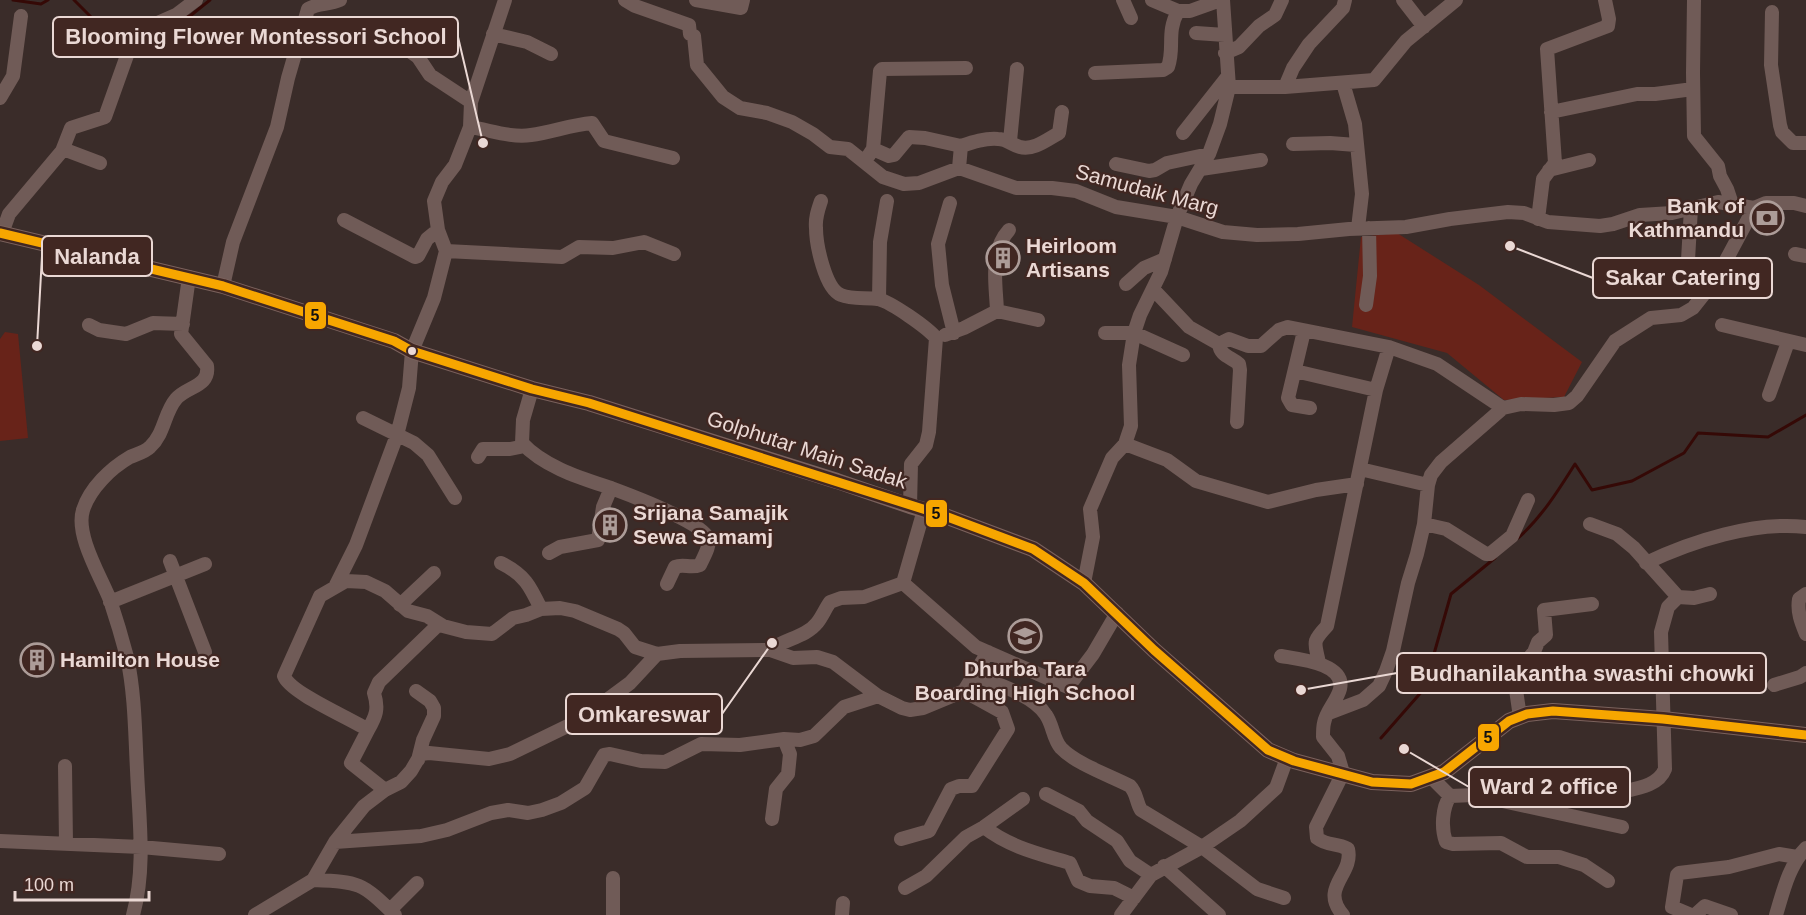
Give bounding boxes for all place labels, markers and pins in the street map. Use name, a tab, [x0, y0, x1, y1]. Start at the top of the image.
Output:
callout: Blooming Flower Montessori School	[53, 17, 458, 57]
place label: Bank of Kathmandu	[1629, 194, 1745, 241]
bank icon: Bank of Kathmandu	[1749, 200, 1785, 236]
place label: Heirloom Artisans	[1026, 234, 1117, 281]
callout: Nalanda	[42, 236, 152, 276]
building icon: Heirloom Artisans	[985, 240, 1021, 276]
callout: Sakar Catering	[1593, 258, 1772, 298]
unlabelled marker	[406, 345, 418, 357]
place label: Srijana Samajik Sewa Samamj	[633, 501, 789, 548]
building icon: Srijana Samajik Sewa Samamj	[592, 507, 628, 543]
school or university icon: Dhurba Tara Boarding High School	[1007, 618, 1043, 654]
building icon: Hamilton House	[19, 642, 55, 678]
place label: Hamilton House	[60, 648, 220, 671]
callout: Budhanilakantha swasthi chowki	[1397, 653, 1766, 693]
place label: Dhurba Tara Boarding High School	[915, 657, 1135, 704]
callout: Omkareswar	[566, 694, 722, 734]
callout: Ward 2 office	[1469, 767, 1630, 807]

